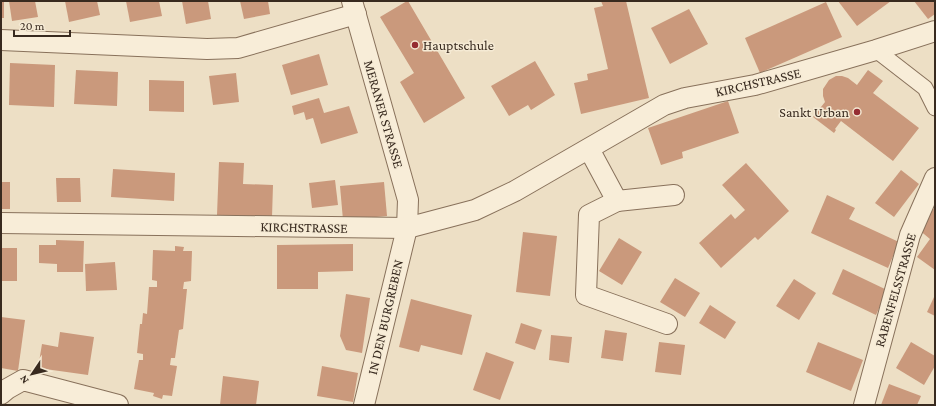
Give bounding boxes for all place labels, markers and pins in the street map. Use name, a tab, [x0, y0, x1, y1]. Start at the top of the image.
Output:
place label: Hauptschule	[423, 37, 494, 53]
marker: Hauptschule	[410, 40, 420, 50]
place label: Sankt Urban	[779, 104, 849, 120]
marker: Sankt Urban	[852, 107, 862, 117]

